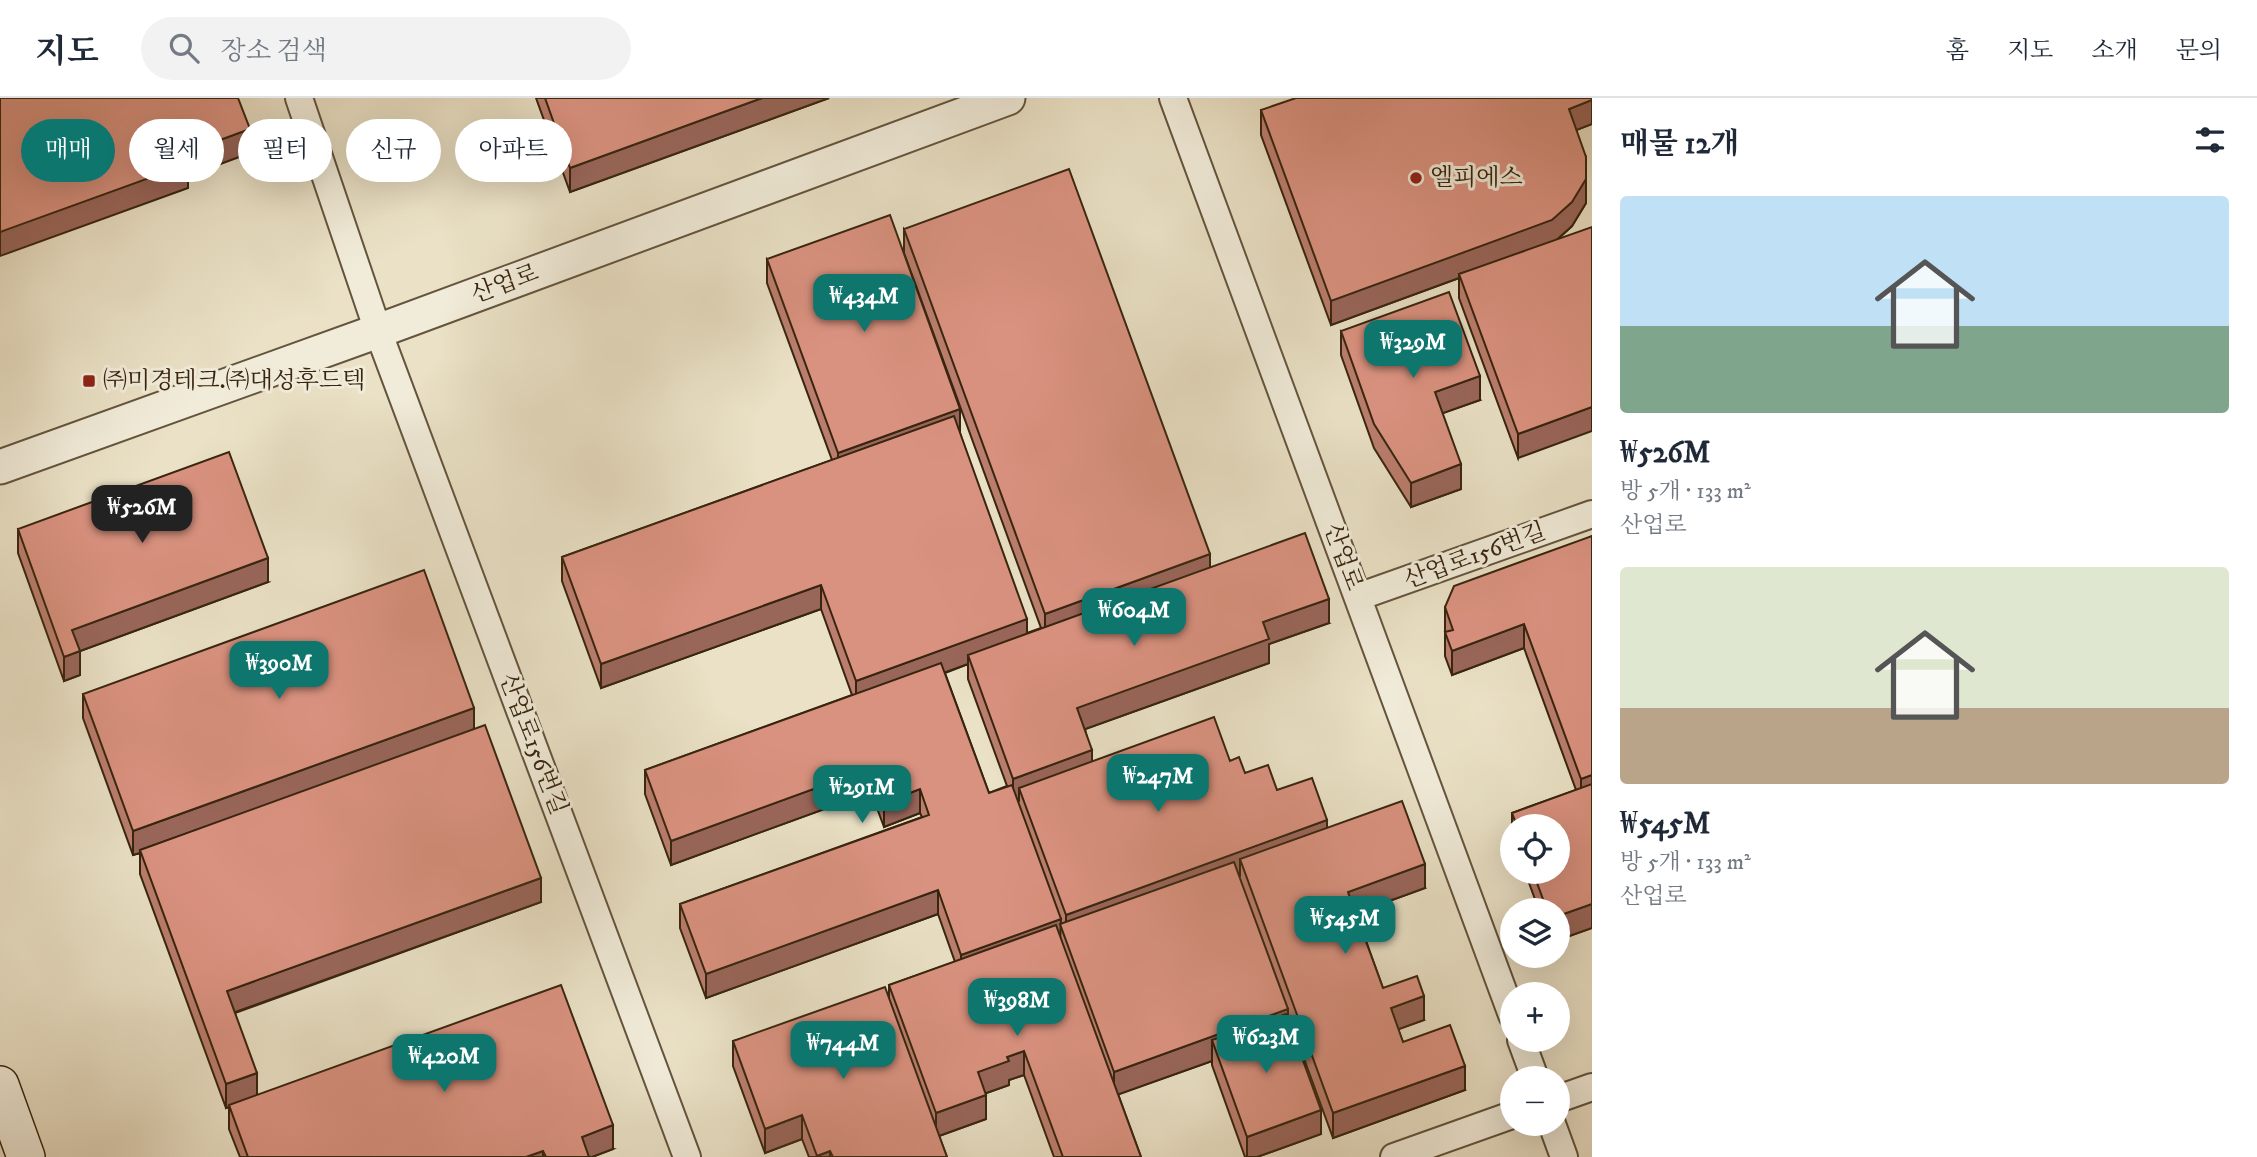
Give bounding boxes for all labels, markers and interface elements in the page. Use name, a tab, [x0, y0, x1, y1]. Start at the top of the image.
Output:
search box	[141, 17, 631, 80]
icon: search	[165, 29, 203, 67]
text: 지도	[35, 32, 99, 73]
text: 장소 검색	[221, 35, 327, 68]
text: 홈	[1946, 36, 1969, 66]
text: 지도	[2007, 36, 2053, 66]
text: 소개	[2091, 36, 2138, 66]
text: 문의	[2176, 36, 2222, 66]
chip: 매매	[21, 119, 115, 182]
chip: 월세	[129, 119, 224, 182]
chip: 필터	[238, 119, 332, 182]
chip: 신규	[346, 119, 441, 182]
chip: 아파트	[455, 119, 572, 182]
icon: filters	[2191, 121, 2229, 159]
text: 매물 12개	[1620, 126, 1739, 163]
place label: 엘피에스	[1430, 163, 1523, 193]
marker: 엘피에스	[1408, 170, 1424, 186]
icon: home	[1862, 241, 1988, 367]
street label: 산업로	[467, 258, 543, 310]
pin: ₩434M	[815, 274, 913, 334]
text: ₩434M	[829, 282, 899, 311]
pin: ₩329M	[1364, 320, 1462, 380]
text: ₩329M	[1380, 328, 1446, 357]
place label: ㈜미경테크.㈜대성후드텍	[103, 366, 365, 396]
marker: ㈜미경테크.㈜대성후드텍	[81, 373, 97, 389]
text: ₩526M	[1620, 435, 1710, 472]
text: 방 5개 · 133 m²	[1620, 477, 1751, 506]
pin: ₩526M	[93, 486, 191, 545]
text: ₩526M	[107, 493, 177, 522]
text: 산업로	[1620, 511, 1687, 540]
street label: 산업로156번길	[1400, 516, 1550, 596]
street label: 산업로	[1317, 519, 1369, 595]
pin: ₩604M	[1085, 588, 1183, 648]
text: ₩604M	[1098, 596, 1170, 625]
icon: home	[1862, 612, 1988, 738]
pin: ₩390M	[230, 642, 328, 701]
text: ₩390M	[245, 649, 313, 678]
street label: 산업로156번길	[492, 669, 574, 819]
pin: ₩247M	[1109, 754, 1207, 814]
text: ₩247M	[1123, 762, 1193, 791]
pin: ₩291M	[813, 766, 911, 825]
text: ₩291M	[829, 773, 895, 802]
text: ₩545M	[1620, 806, 1710, 843]
map controls	[1500, 814, 1570, 1136]
button: locate	[1500, 814, 1570, 884]
text: 방 5개 · 133 m²	[1620, 848, 1751, 877]
text: 산업로	[1620, 882, 1687, 911]
pin: ₩545M	[1296, 896, 1394, 956]
button: layers	[1500, 898, 1570, 968]
text: ₩545M	[1310, 904, 1380, 933]
pin: ₩398M	[968, 978, 1066, 1038]
button: +	[1500, 982, 1570, 1052]
text: ₩398M	[984, 986, 1050, 1015]
pin: ₩623M	[1217, 1016, 1315, 1075]
pin: ₩744M	[794, 1021, 892, 1081]
text: ₩623M	[1233, 1023, 1299, 1052]
text: ₩744M	[807, 1029, 879, 1058]
pin: ₩420M	[395, 1034, 493, 1094]
text: ₩420M	[408, 1042, 480, 1071]
button: −	[1500, 1066, 1570, 1136]

